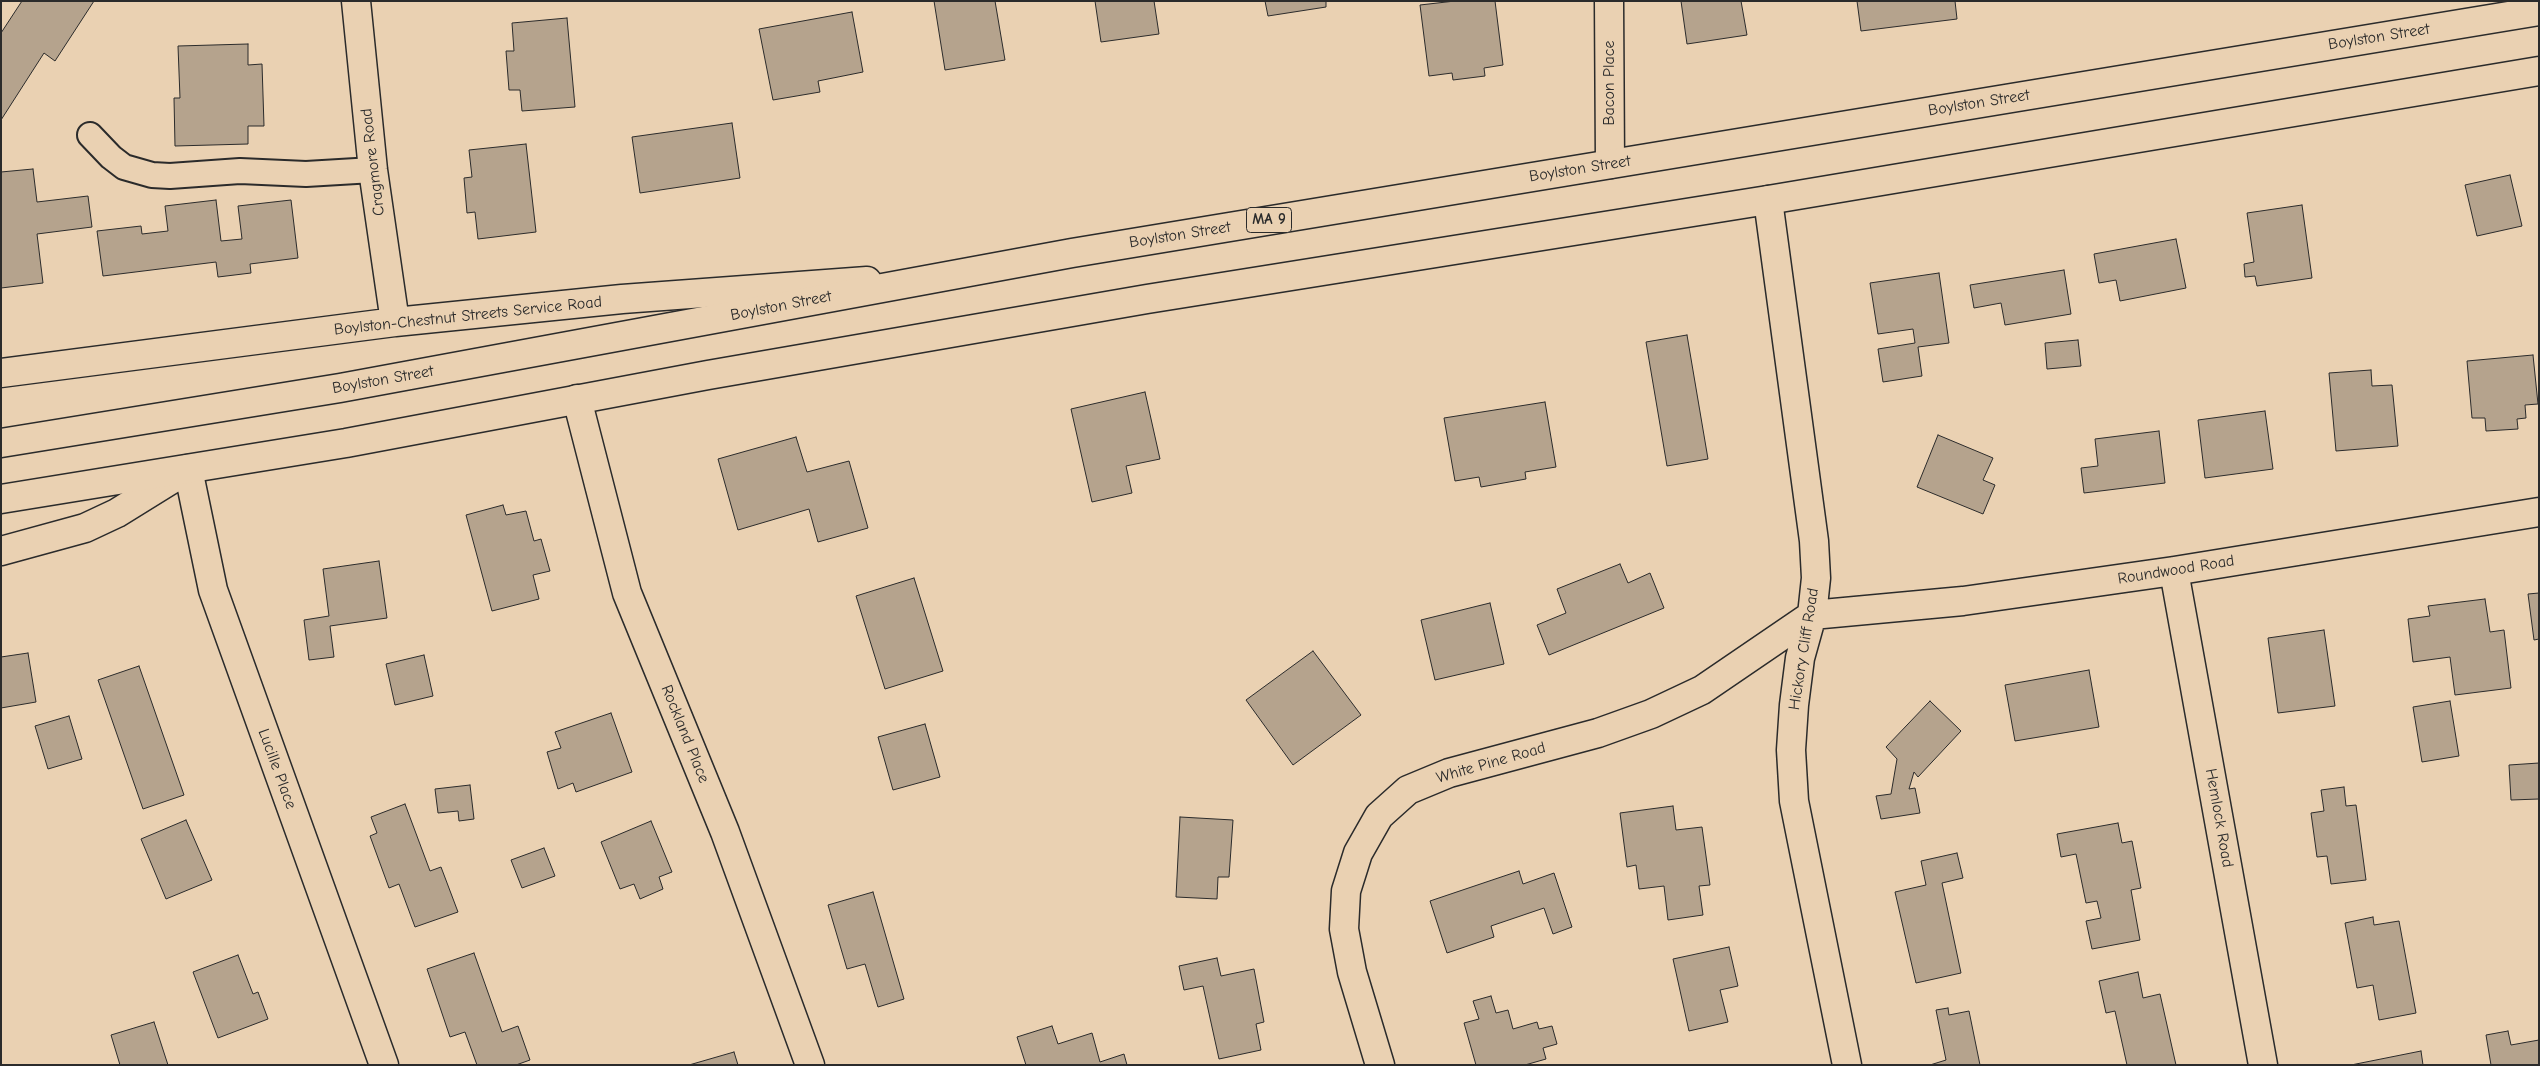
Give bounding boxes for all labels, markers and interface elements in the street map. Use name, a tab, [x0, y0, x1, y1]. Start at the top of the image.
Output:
street label: Boylston Street	[2327, 20, 2431, 54]
street label: Bacon Place	[1599, 41, 1619, 125]
street label: Boylston Street	[1927, 86, 2031, 120]
street label: Cragmore Road	[357, 107, 389, 217]
street label: Boylston Street	[1528, 152, 1632, 186]
road number: MA 9	[1246, 208, 1292, 232]
street label: Boylston Street	[1128, 218, 1232, 252]
street label: Boylston Street	[729, 287, 833, 325]
street label: Boylston-Chestnut Streets Service Road	[333, 292, 603, 340]
street label: Boylston Street	[331, 362, 435, 398]
street label: Roundwood Road	[2116, 551, 2236, 589]
street label: Hickory Cliff Road	[1785, 587, 1823, 711]
street label: Rockland Place	[657, 682, 713, 786]
street label: Lucille Place	[254, 726, 300, 812]
street label: White Pine Road	[1434, 738, 1548, 788]
street label: Hemlock Road	[2201, 767, 2237, 869]

